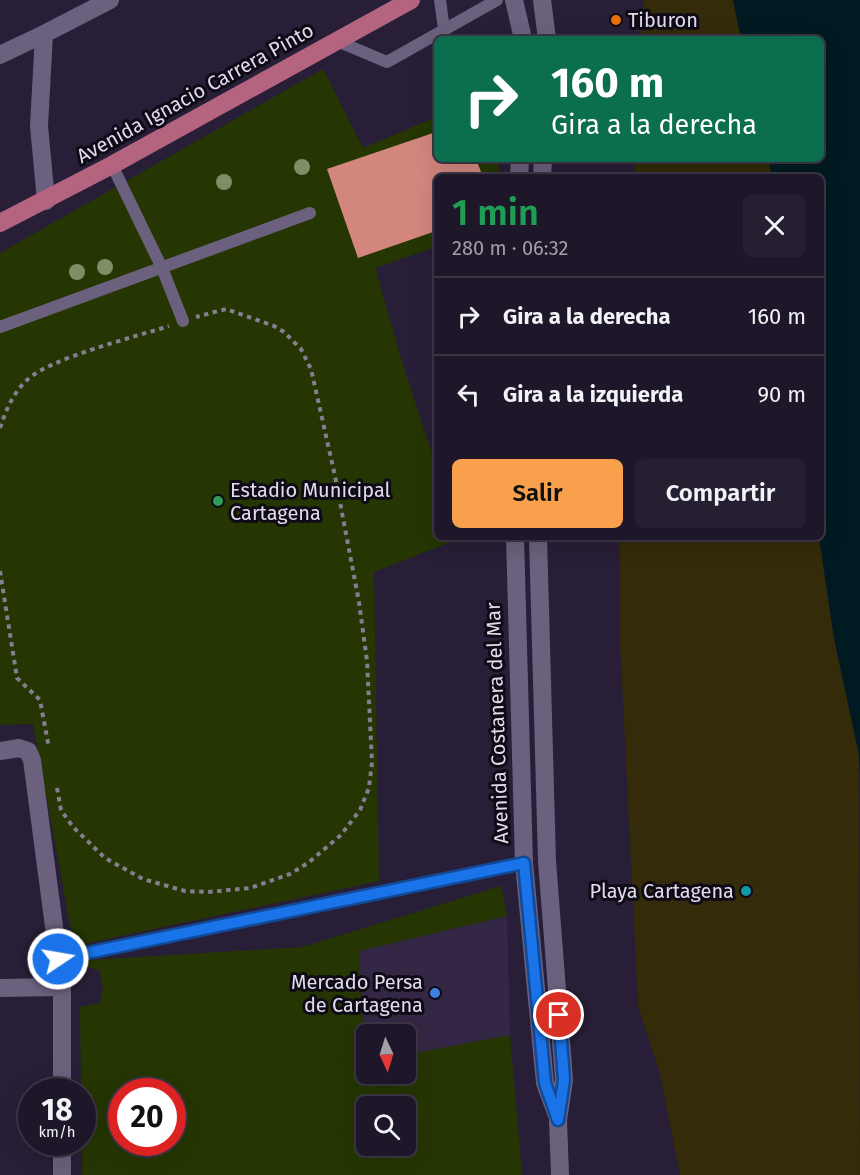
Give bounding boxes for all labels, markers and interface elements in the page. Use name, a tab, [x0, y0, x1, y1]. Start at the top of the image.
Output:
place label: Tiburon	[628, 8, 698, 32]
marker: Tiburon	[609, 13, 623, 27]
street label: Avenida Ignacio Carrera Pinto	[72, 18, 318, 168]
text: 160 m	[551, 58, 664, 108]
icon: right	[452, 60, 530, 138]
text: Gira a la derecha	[551, 109, 757, 141]
text: 1 min	[452, 191, 539, 235]
button: close	[743, 194, 806, 257]
text: 280 m · 06:32	[452, 236, 568, 260]
icon: right	[452, 300, 485, 333]
text: Gira a la derecha	[503, 303, 671, 330]
text: 160 m	[748, 303, 806, 330]
icon: left	[452, 378, 485, 411]
text: Gira a la izquierda	[503, 381, 683, 408]
text: 90 m	[757, 381, 806, 408]
button: Salir	[452, 459, 623, 528]
button: Compartir	[635, 459, 806, 528]
place label: Estadio Municipal Cartagena	[230, 478, 391, 525]
marker: Estadio Municipal Cartagena	[211, 494, 225, 508]
street label: Avenida Costanera del Mar	[481, 602, 513, 844]
place label: Playa Cartagena	[590, 879, 734, 903]
marker: Playa Cartagena	[739, 884, 753, 898]
position arrow	[26, 927, 90, 991]
place label: Mercado Persa de Cartagena	[291, 970, 423, 1017]
marker: Mercado Persa de Cartagena	[428, 986, 442, 1000]
pin	[533, 989, 584, 1040]
icon: arrive	[542, 998, 575, 1031]
north arrow	[356, 1024, 416, 1084]
map controls	[356, 1024, 416, 1156]
speed limit sign: 20	[108, 1078, 186, 1156]
text: 18	[41, 1092, 73, 1128]
button: search	[356, 1096, 416, 1156]
text: km/h	[38, 1123, 76, 1141]

